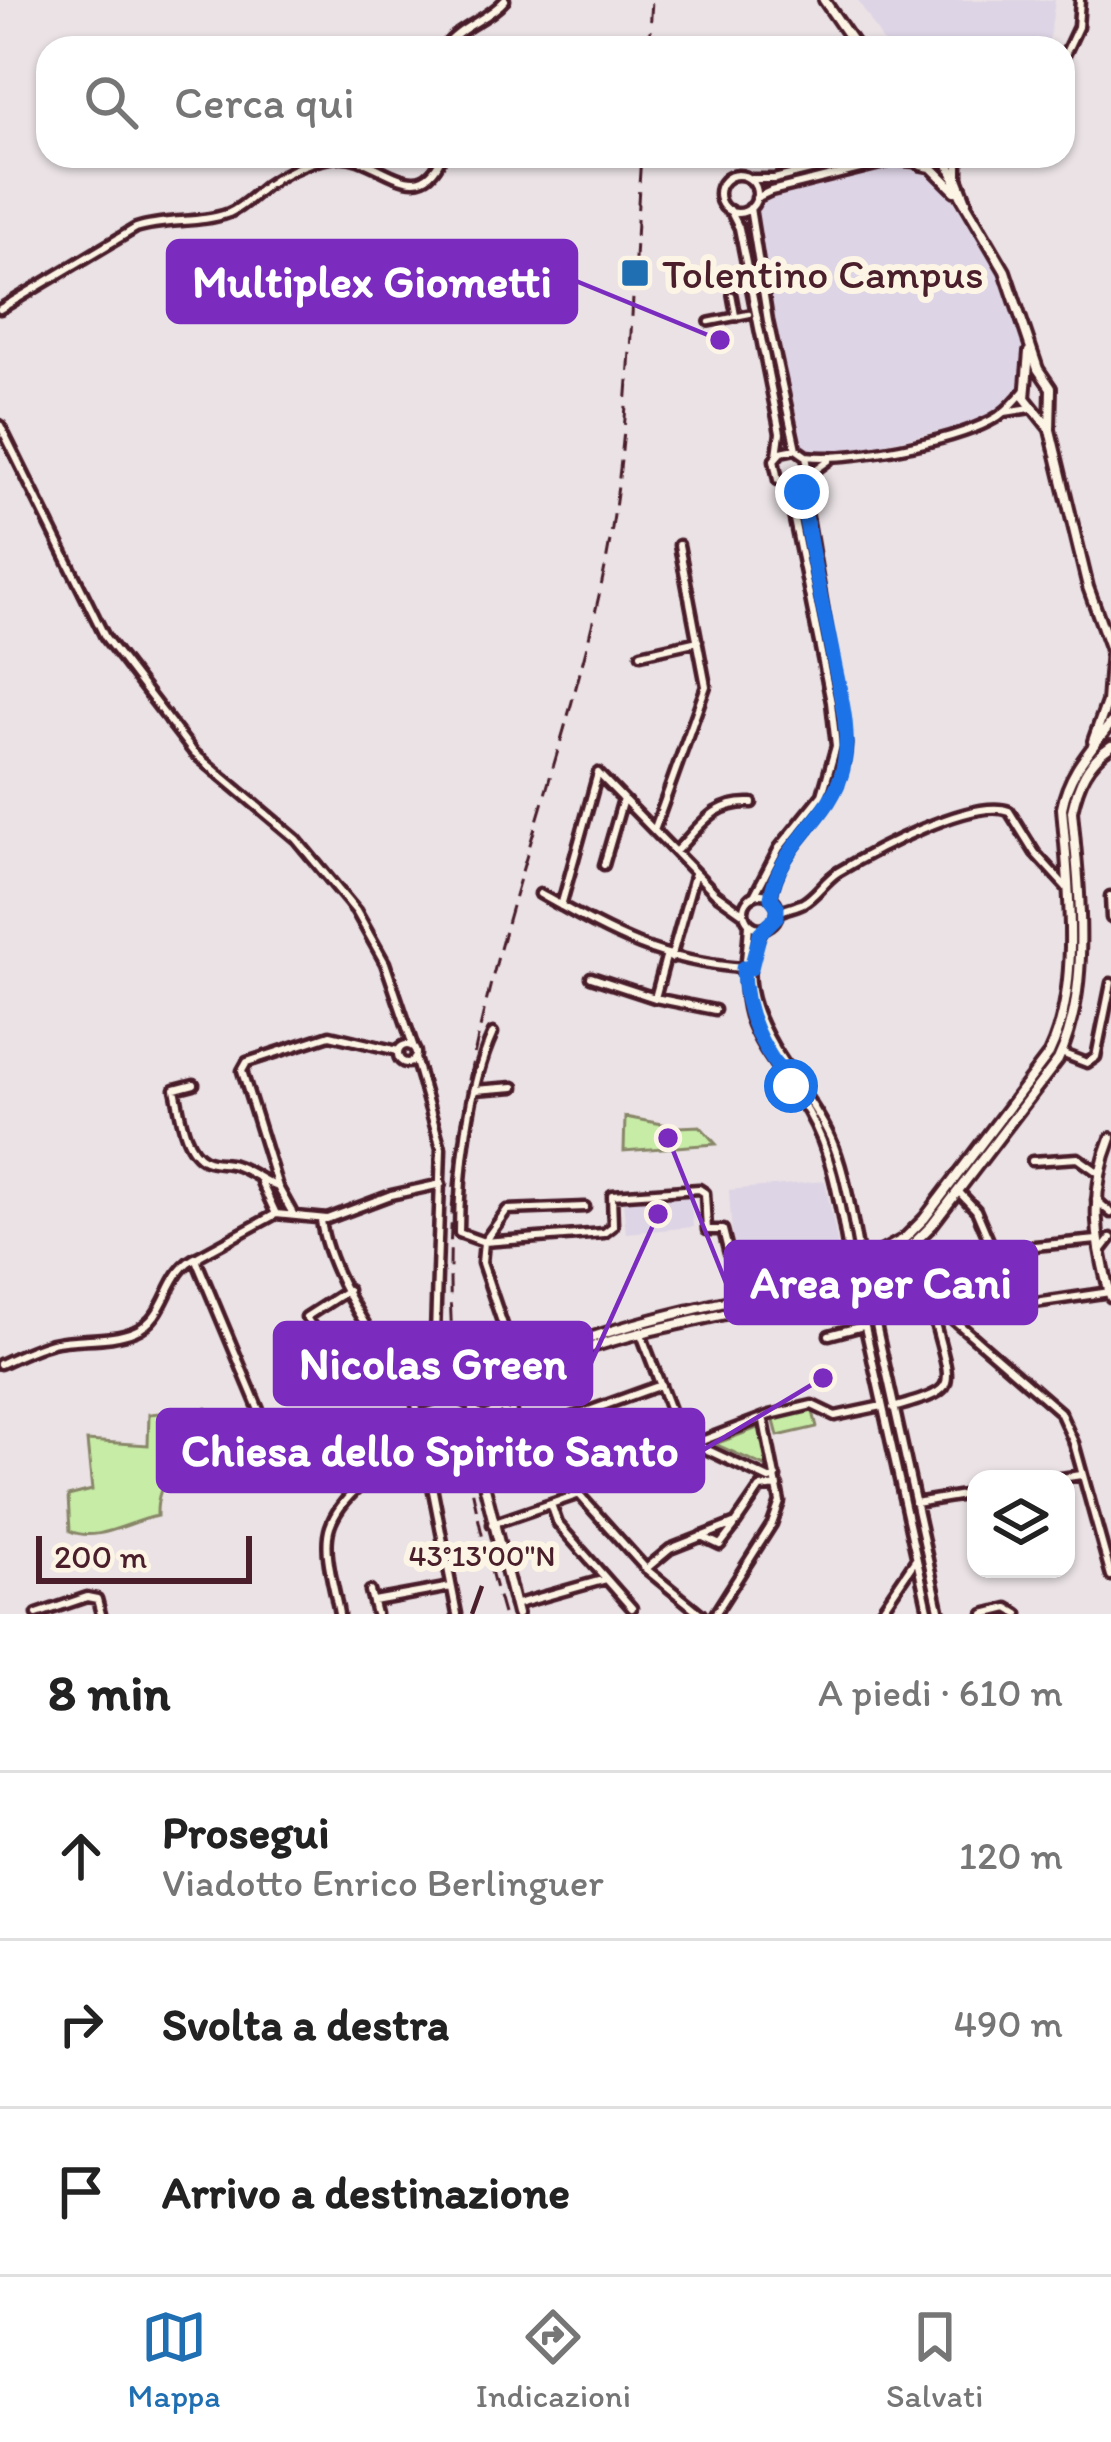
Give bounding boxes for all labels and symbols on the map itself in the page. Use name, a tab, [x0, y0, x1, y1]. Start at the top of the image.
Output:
callout: Multiplex Giometti	[168, 241, 576, 322]
place label: Tolentino Campus	[662, 248, 984, 299]
text: Multiplex Giometti	[192, 254, 552, 308]
marker: Tolentino Campus	[619, 257, 651, 289]
route end	[775, 465, 829, 519]
route start	[764, 1059, 818, 1113]
callout: Area per Cani	[726, 1242, 1036, 1323]
text: Area per Cani	[750, 1255, 1012, 1309]
callout: Nicolas Green	[275, 1323, 591, 1404]
text: Nicolas Green	[299, 1336, 568, 1390]
callout: Chiesa dello Spirito Santo	[158, 1410, 703, 1491]
text: Chiesa dello Spirito Santo	[181, 1423, 679, 1477]
scale bar	[36, 1530, 252, 1583]
text: 43°13'00"N	[408, 1537, 556, 1574]

